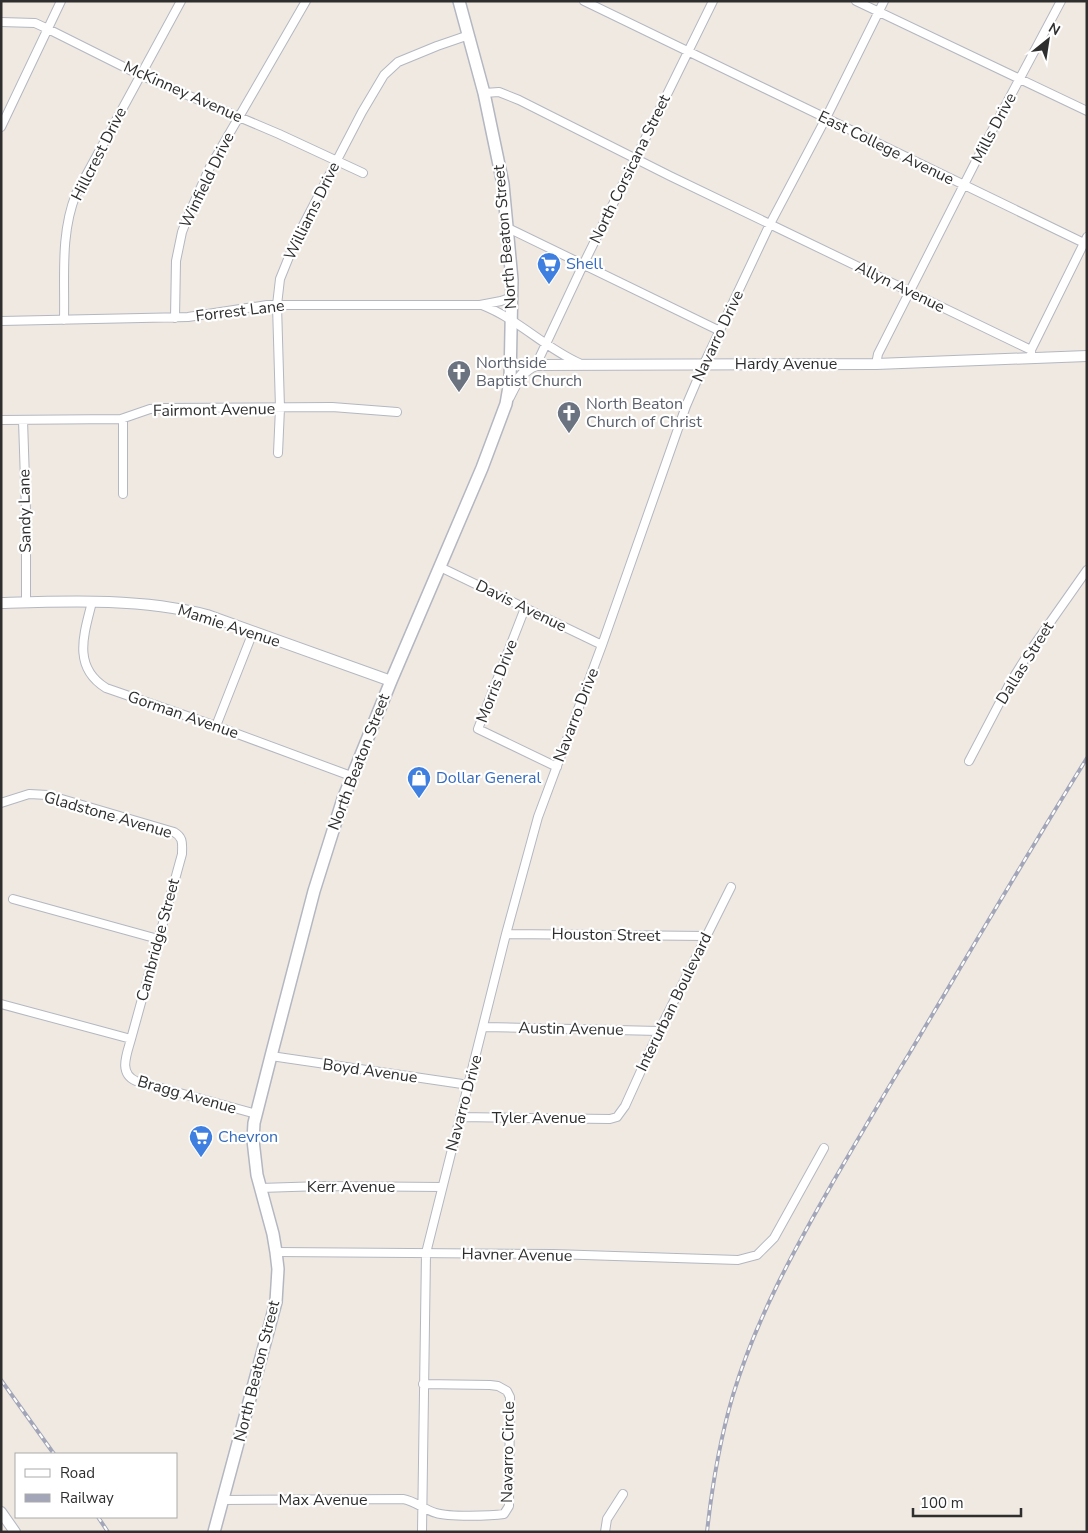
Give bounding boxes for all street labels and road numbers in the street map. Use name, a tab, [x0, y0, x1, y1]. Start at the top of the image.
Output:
street label: McKinney Avenue	[120, 56, 246, 128]
street label: Mills Drive	[966, 89, 1022, 167]
street label: North Corsicana Street	[584, 91, 676, 247]
street label: Hillcrest Drive	[66, 104, 132, 204]
street label: East College Avenue	[814, 106, 958, 190]
street label: Winfield Drive	[174, 128, 240, 232]
street label: Williams Drive	[279, 158, 345, 264]
street label: North Beaton Street	[488, 164, 522, 310]
street label: Allyn Avenue	[852, 256, 948, 318]
street label: Navarro Drive	[687, 286, 749, 386]
street label: Forrest Lane	[194, 295, 286, 327]
street label: Hardy Avenue	[735, 353, 837, 375]
street label: Fairmont Avenue	[153, 398, 275, 422]
street label: Sandy Lane	[13, 469, 37, 553]
street label: Davis Avenue	[472, 575, 570, 637]
street label: Mamie Avenue	[175, 599, 283, 653]
street label: Dallas Street	[991, 617, 1059, 709]
street label: Morris Drive	[471, 636, 523, 726]
street label: Navarro Drive	[548, 665, 604, 765]
street label: Gorman Avenue	[125, 686, 241, 744]
street label: North Beaton Street	[323, 690, 395, 834]
street label: Gladstone Avenue	[41, 786, 175, 844]
street label: Cambridge Street	[131, 876, 185, 1004]
street label: Houston Street	[551, 923, 661, 947]
street label: Interurban Boulevard	[631, 929, 717, 1075]
street label: Austin Avenue	[518, 1017, 624, 1041]
street label: Navarro Drive	[441, 1052, 487, 1154]
street label: Boyd Avenue	[321, 1053, 419, 1089]
street label: Bragg Avenue	[135, 1070, 239, 1120]
street label: Tyler Avenue	[492, 1107, 586, 1129]
street label: Kerr Avenue	[307, 1176, 395, 1198]
street label: Havner Avenue	[461, 1243, 573, 1267]
street label: North Beaton Street	[229, 1298, 285, 1444]
street label: Navarro Circle	[496, 1401, 520, 1503]
street label: Max Avenue	[278, 1489, 368, 1511]

